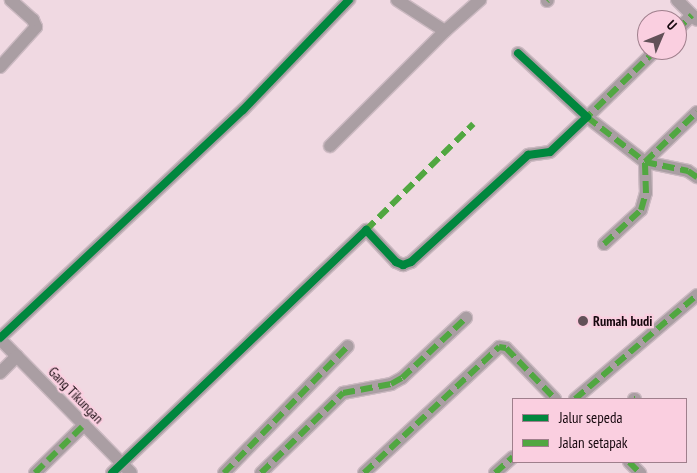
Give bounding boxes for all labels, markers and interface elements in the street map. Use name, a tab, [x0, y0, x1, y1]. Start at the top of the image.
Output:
north arrow	[637, 10, 687, 60]
text: U	[663, 16, 681, 34]
place label: Rumah budi	[593, 313, 652, 329]
marker: Rumah budi	[577, 315, 589, 327]
street label: Gang Tikungan	[45, 363, 107, 427]
legend	[512, 398, 687, 463]
text: Jalur sepeda	[559, 408, 622, 427]
text: Jalan setapak	[559, 433, 628, 452]

